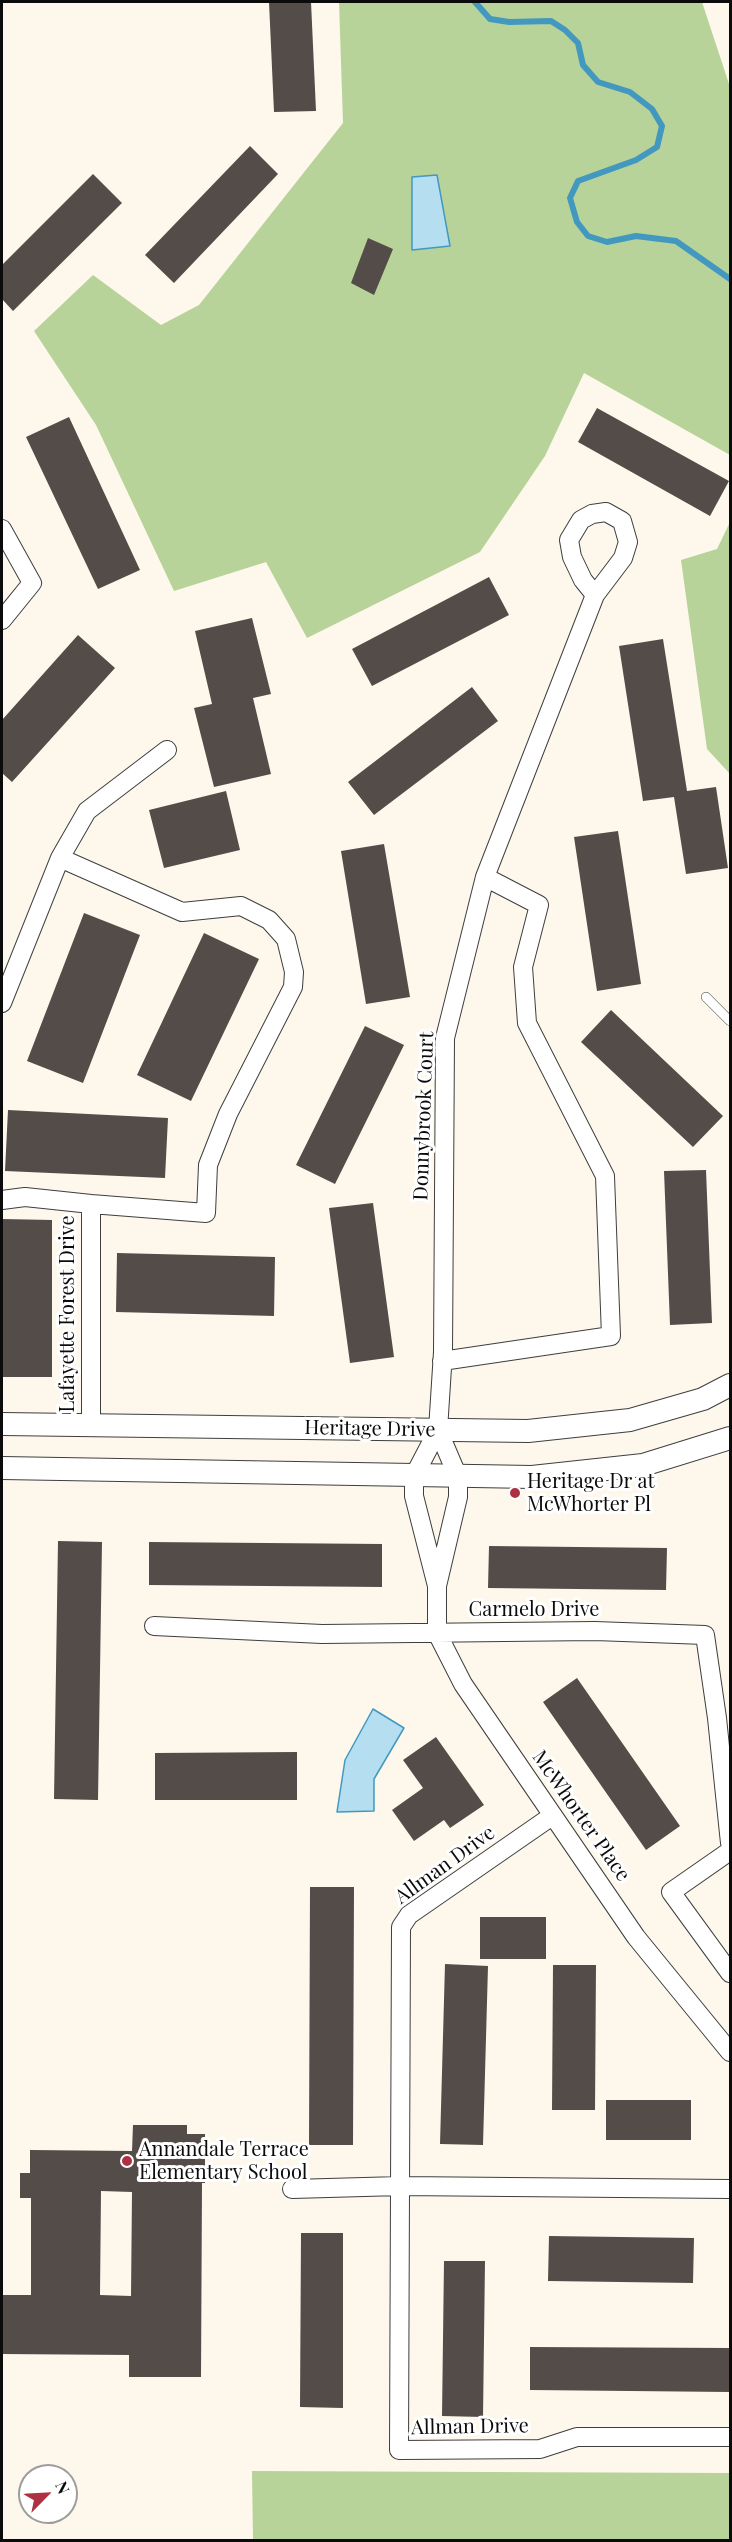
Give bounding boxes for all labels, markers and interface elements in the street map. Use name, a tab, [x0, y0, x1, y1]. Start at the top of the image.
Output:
street label: Donnybrook Court	[409, 1031, 439, 1201]
street label: Lafayette Forest Drive	[56, 1215, 80, 1413]
street label: Heritage Drive	[304, 1416, 436, 1442]
place label: Heritage Dr at McWhorter Pl	[527, 1470, 655, 1517]
marker: Heritage Dr at McWhorter Pl	[508, 1486, 522, 1500]
street label: Carmelo Drive	[469, 1598, 599, 1622]
street label: McWhorter Place	[527, 1746, 635, 1886]
street label: Allman Drive	[390, 1821, 500, 1909]
place label: Annandale Terrace Elementary School	[139, 2138, 309, 2185]
marker: Annandale Terrace Elementary School	[120, 2154, 134, 2168]
street label: Allman Drive	[411, 2414, 529, 2440]
north arrow	[18, 2464, 78, 2524]
text: N	[51, 2478, 75, 2497]

